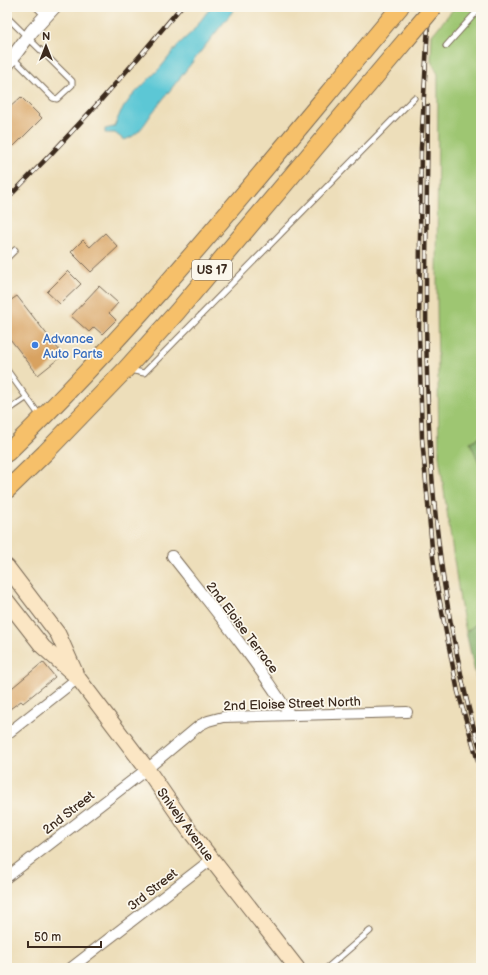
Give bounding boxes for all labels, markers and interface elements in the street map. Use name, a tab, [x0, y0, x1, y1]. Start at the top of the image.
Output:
north arrow	[26, 26, 66, 66]
text: N	[42, 30, 50, 43]
road number: US 17	[192, 260, 232, 280]
place label: Advance Auto Parts	[43, 331, 103, 362]
marker: Advance Auto Parts	[30, 340, 40, 350]
street label: 2nd Eloise Terrace	[203, 579, 282, 677]
street label: 2nd Eloise Street North	[223, 694, 361, 714]
street label: Snively Avenue	[153, 785, 217, 865]
street label: 2nd Street	[39, 788, 98, 838]
street label: 3rd Street	[125, 865, 181, 914]
scale bar	[28, 923, 101, 949]
text: 50 m	[34, 930, 61, 945]

